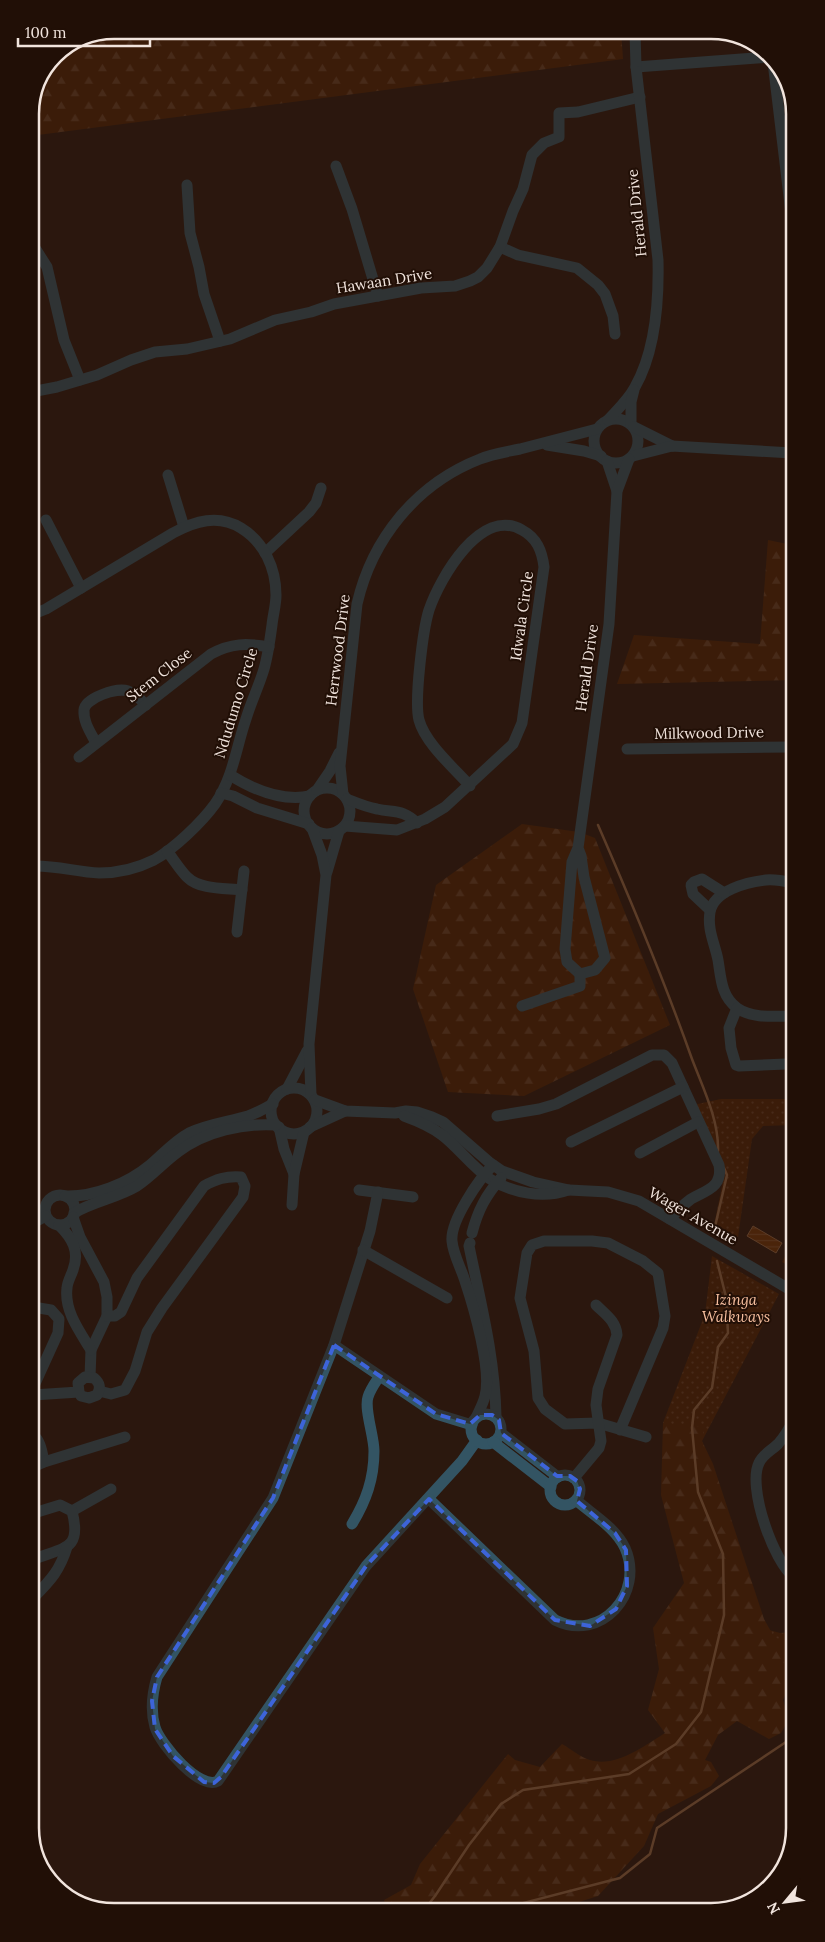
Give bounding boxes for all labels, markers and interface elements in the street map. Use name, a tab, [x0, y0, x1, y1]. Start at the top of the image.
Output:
scale bar	[18, 15, 150, 47]
text: 100 m	[25, 23, 66, 42]
street label: Herald Drive	[622, 168, 651, 258]
street label: Hawaan Drive	[335, 264, 433, 297]
street label: Idwala Circle	[506, 570, 537, 662]
street label: Herrwood Drive	[321, 593, 354, 707]
street label: Herald Drive	[571, 623, 602, 713]
street label: Stem Close	[122, 643, 195, 706]
street label: Ndudumo Circle	[210, 645, 261, 760]
street label: Milkwood Drive	[654, 722, 764, 743]
street label: Wager Avenue	[645, 1182, 741, 1249]
park label: Izinga Walkways	[702, 1290, 770, 1326]
north arrow	[760, 1877, 810, 1927]
text: N	[763, 1899, 784, 1917]

